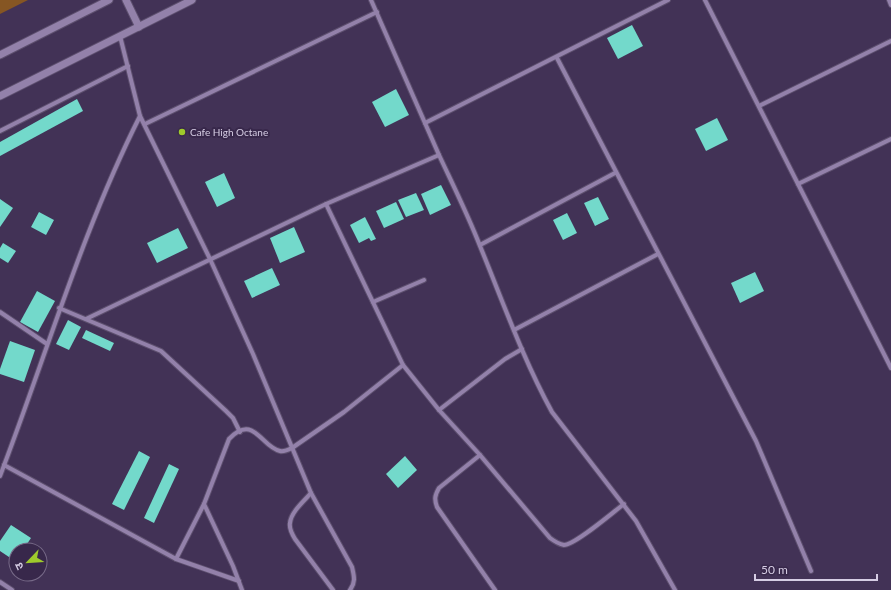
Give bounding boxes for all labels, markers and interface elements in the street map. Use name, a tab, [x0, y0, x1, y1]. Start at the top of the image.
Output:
place label: Cafe High Octane	[190, 126, 268, 138]
marker: Cafe High Octane	[177, 127, 187, 137]
north arrow	[8, 542, 48, 582]
scale bar	[755, 556, 877, 582]
text: उ	[11, 560, 26, 572]
text: 50 m	[761, 562, 788, 577]

